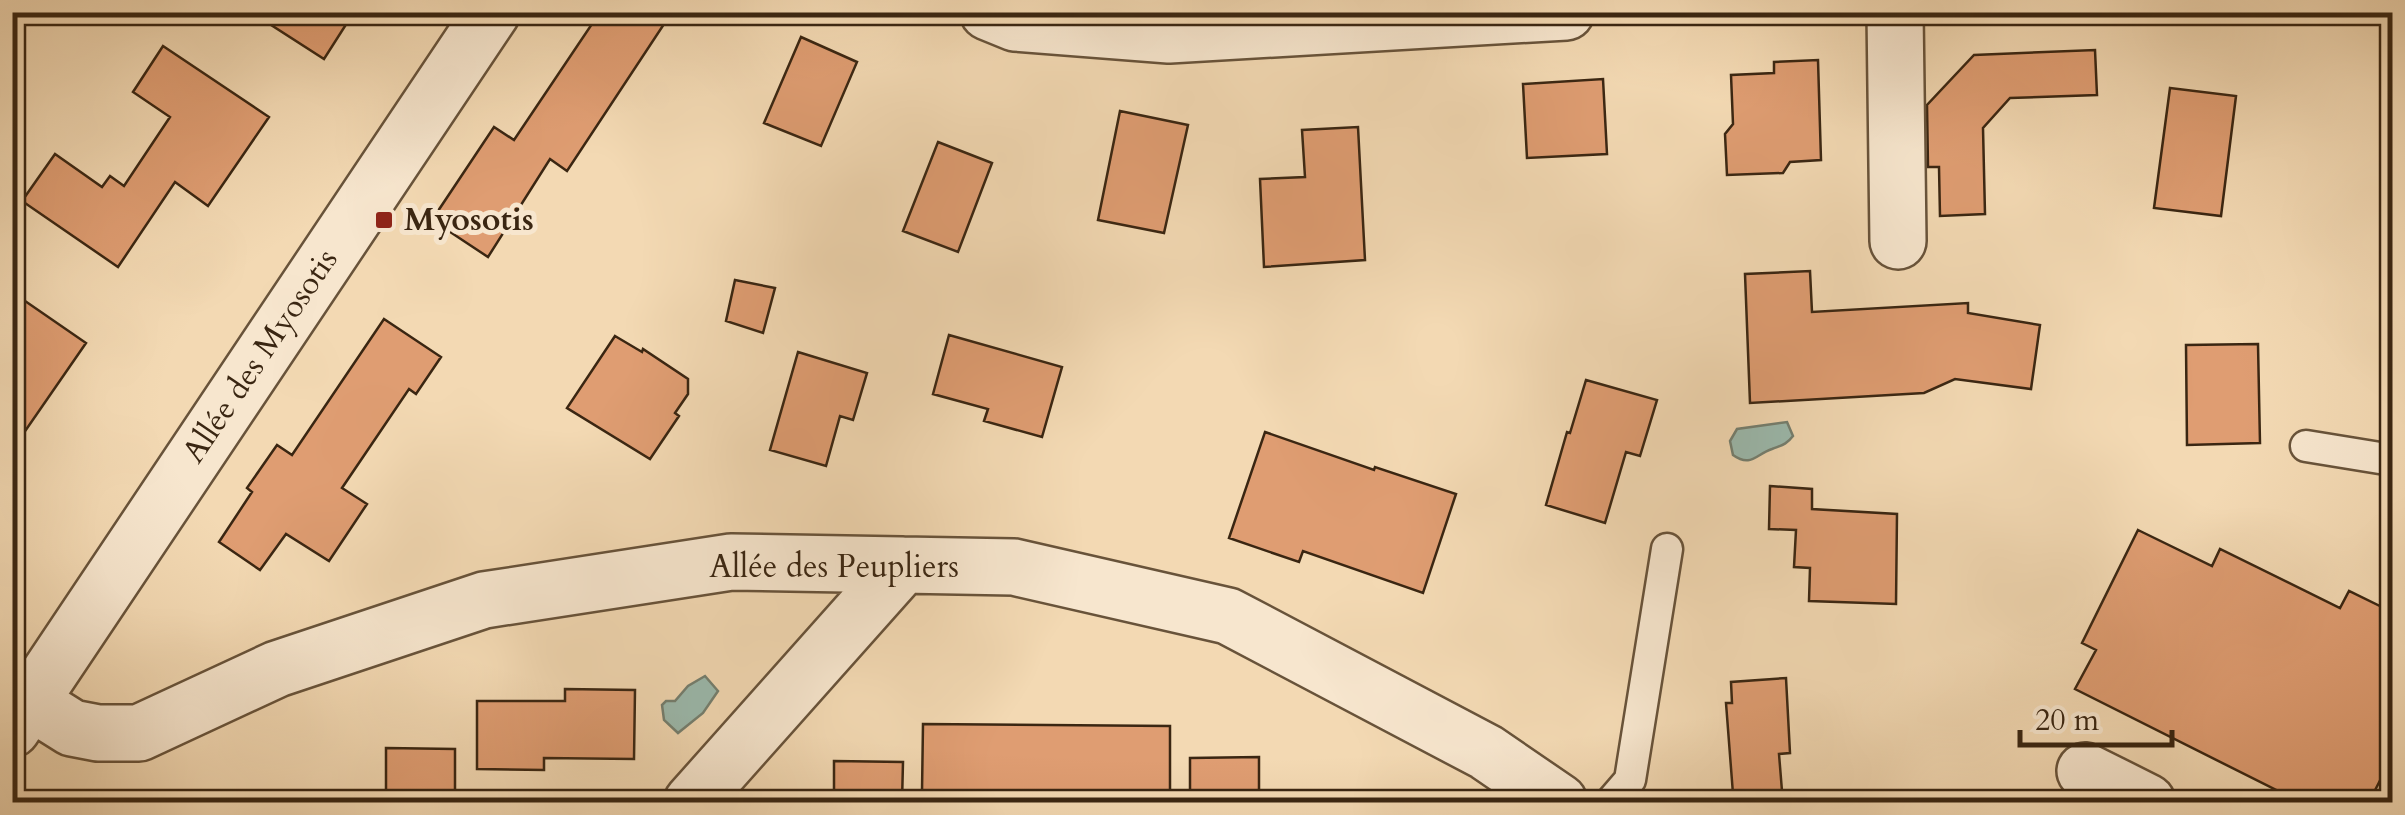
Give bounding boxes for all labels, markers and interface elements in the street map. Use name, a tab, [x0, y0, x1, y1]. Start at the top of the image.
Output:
place label: Myosotis	[404, 198, 534, 242]
marker: Myosotis	[373, 209, 395, 231]
street label: Allée des Myosotis	[172, 240, 348, 472]
street label: Allée des Peupliers	[709, 545, 959, 589]
scale bar	[2020, 685, 2172, 747]
text: 20 m	[2035, 700, 2100, 741]

